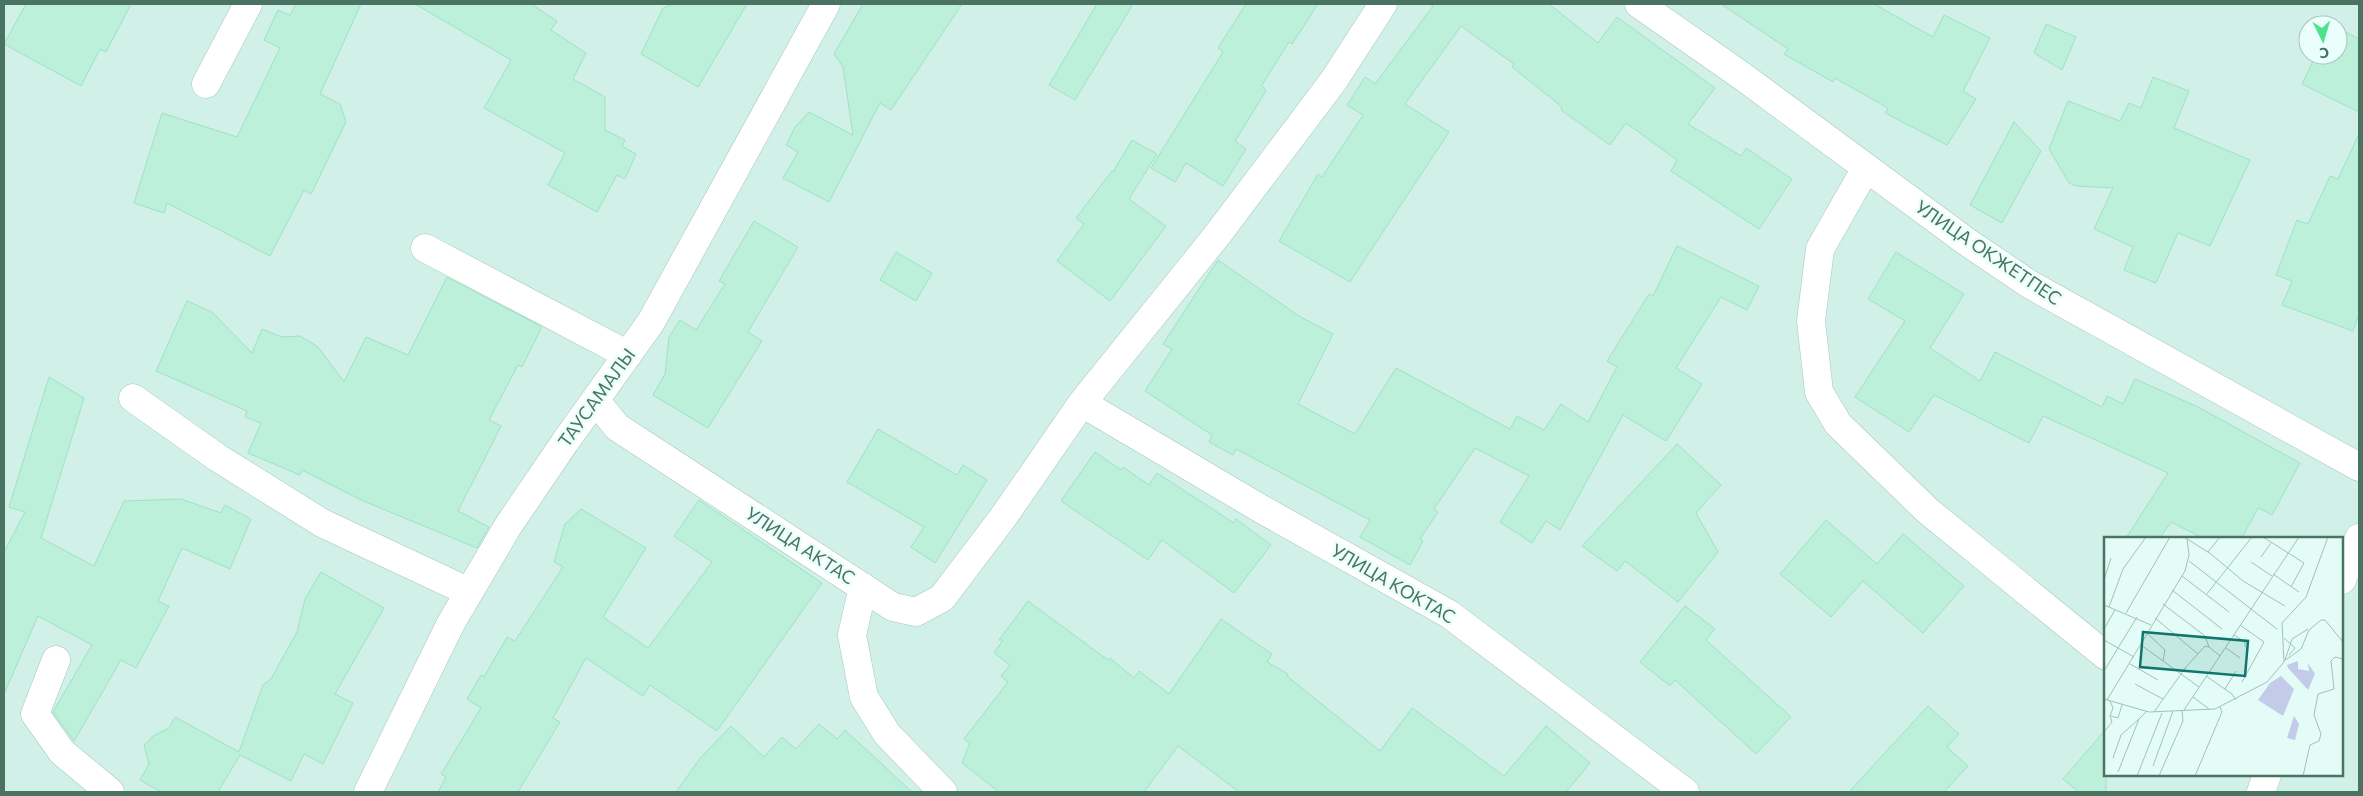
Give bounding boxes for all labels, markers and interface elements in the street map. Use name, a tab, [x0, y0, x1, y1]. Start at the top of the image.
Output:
north arrow	[2298, 15, 2348, 65]
text: С	[2319, 45, 2330, 62]
street label: УЛИЦА ОКЖЕТПЕС	[1911, 195, 2066, 309]
street label: ТАУСАМАЛЫ	[553, 344, 639, 451]
street label: УЛИЦА АКТАС	[742, 502, 859, 589]
inset map	[2104, 537, 2343, 776]
street label: УЛИЦА КОКТАС	[1328, 539, 1459, 628]

